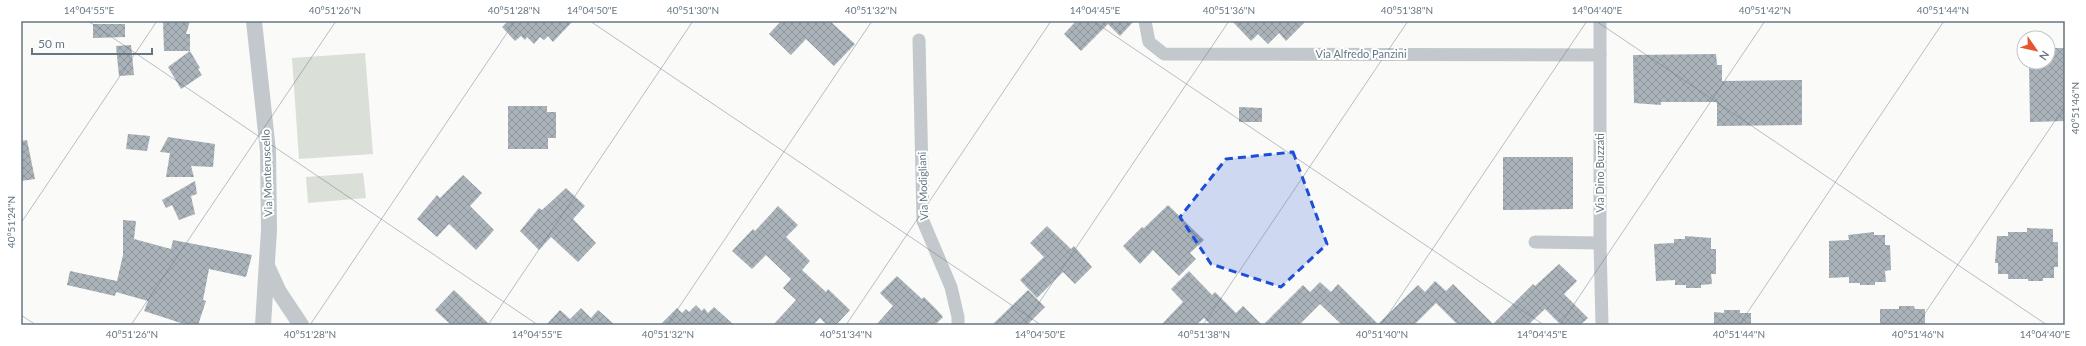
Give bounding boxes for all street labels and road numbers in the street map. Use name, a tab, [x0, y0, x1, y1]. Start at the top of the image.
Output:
street label: Via Alfredo Panzini	[1315, 47, 1407, 60]
street label: Via Monteruscello	[258, 129, 275, 217]
street label: Via Dino Buzzati	[1593, 133, 1606, 213]
street label: Via Modigliani	[915, 151, 930, 221]

